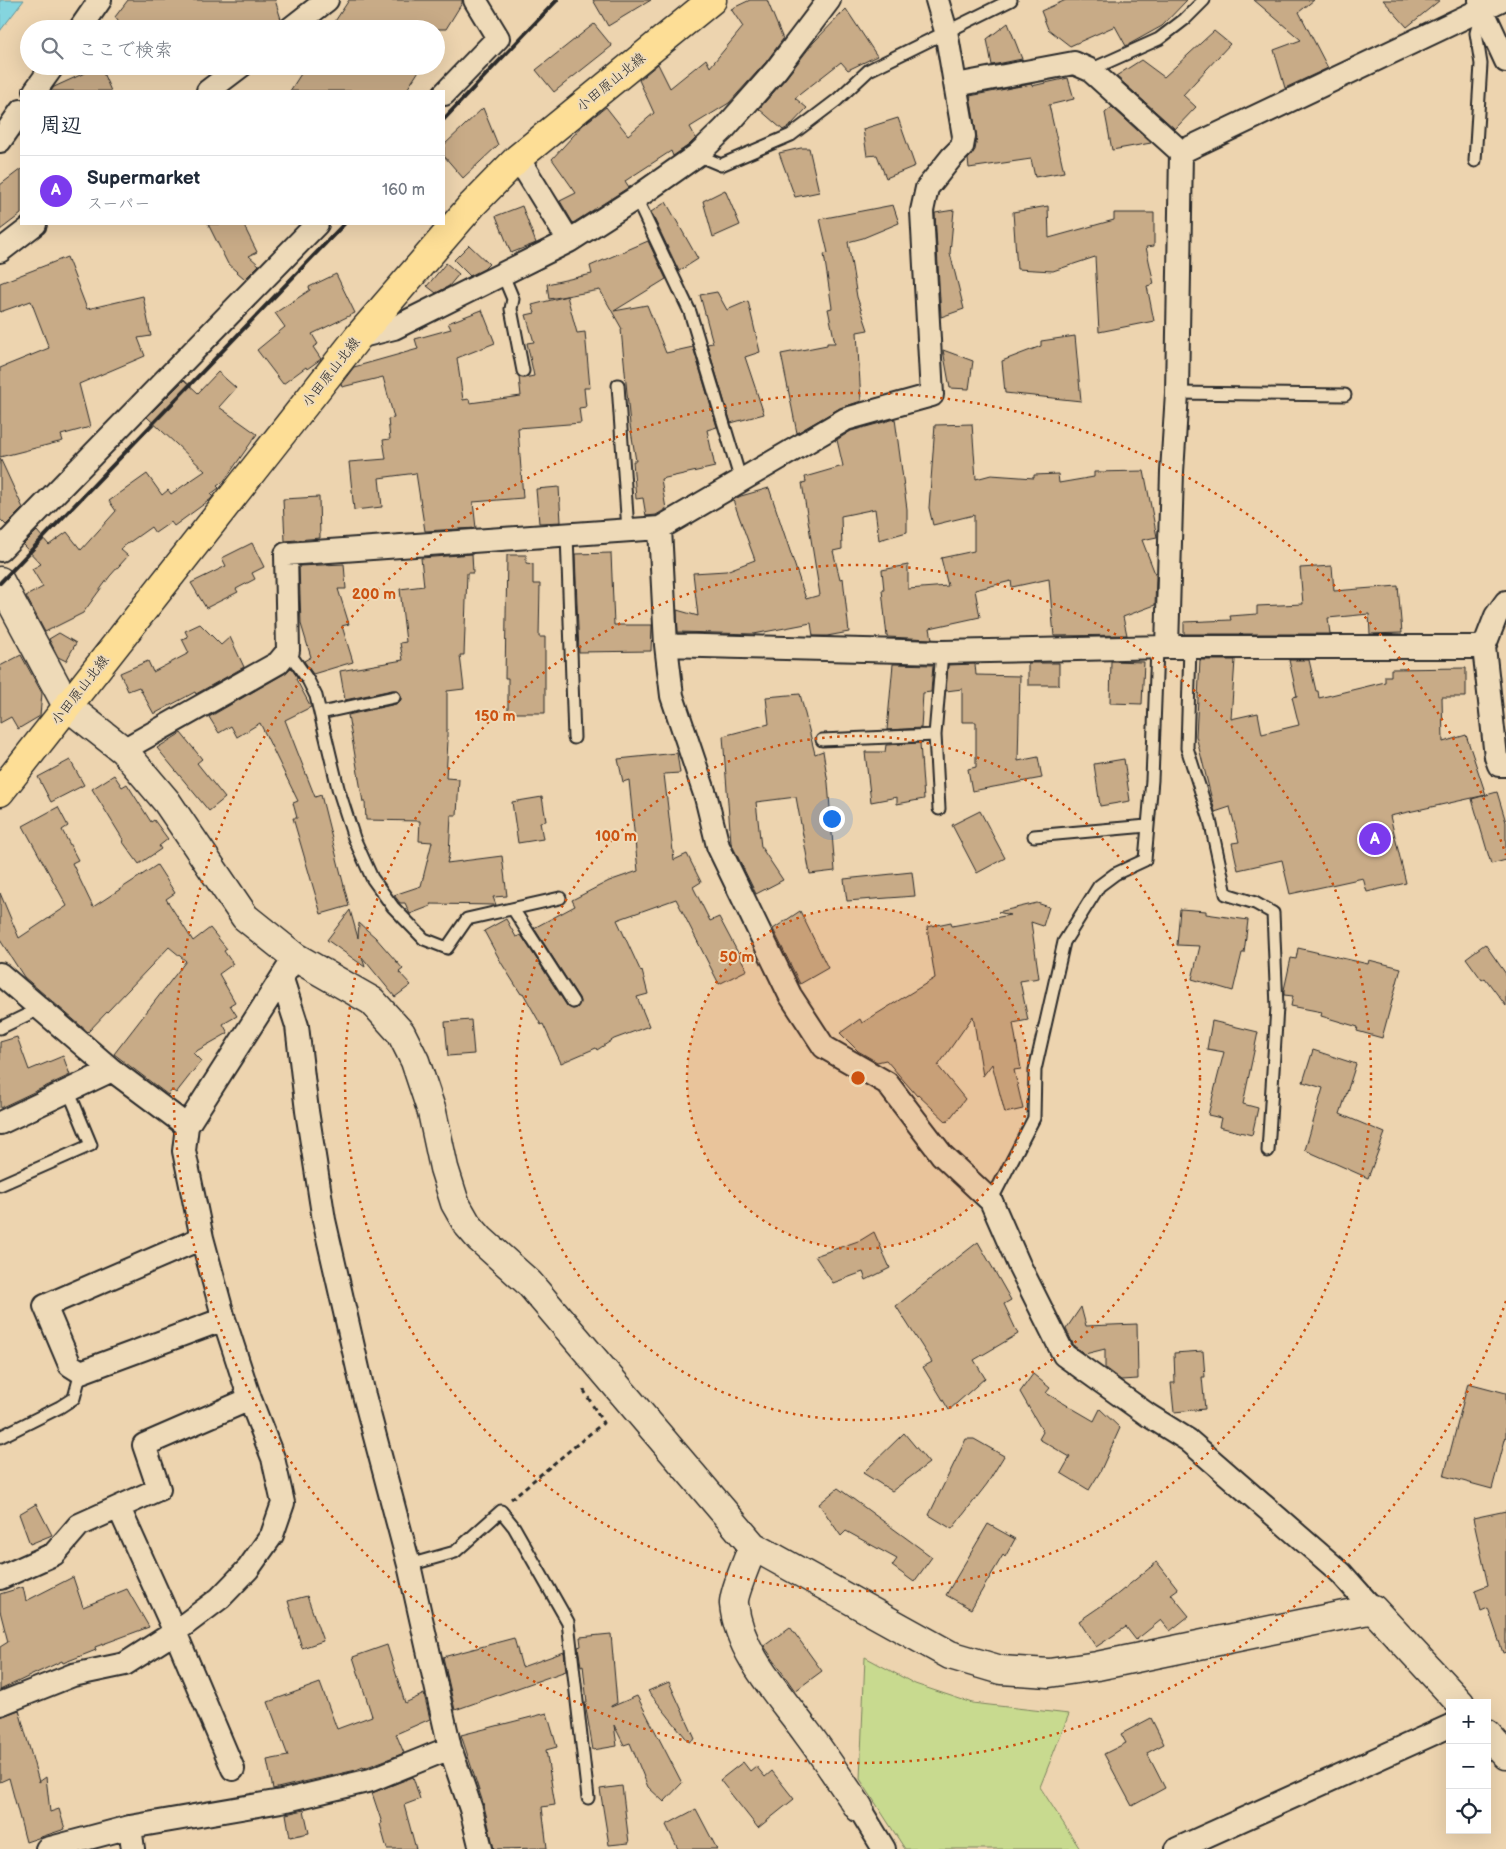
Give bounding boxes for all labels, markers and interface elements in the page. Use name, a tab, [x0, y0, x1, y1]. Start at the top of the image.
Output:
search box	[20, 20, 445, 75]
icon: search	[38, 34, 66, 62]
text: ここで検索	[78, 39, 173, 62]
street label: 小田原山北線	[573, 49, 649, 115]
text: 周辺	[40, 113, 82, 138]
text: Supermarket	[87, 167, 200, 190]
text: A	[51, 181, 61, 200]
text: 160 m	[382, 181, 425, 200]
text: スーパー	[87, 195, 150, 214]
street label: 小田原山北線	[298, 334, 364, 410]
text: 200 m	[352, 585, 396, 604]
street label: 小田原山北線	[47, 652, 113, 728]
text: 150 m	[474, 707, 516, 726]
your location	[819, 806, 845, 832]
pin: A	[1359, 820, 1391, 858]
text: 100 m	[595, 827, 637, 846]
text: 50 m	[720, 948, 755, 967]
centre of rings	[849, 1069, 867, 1087]
map controls	[1446, 1699, 1491, 1834]
button: +	[1446, 1699, 1491, 1744]
button: −	[1446, 1744, 1491, 1789]
button: locate	[1446, 1789, 1491, 1834]

